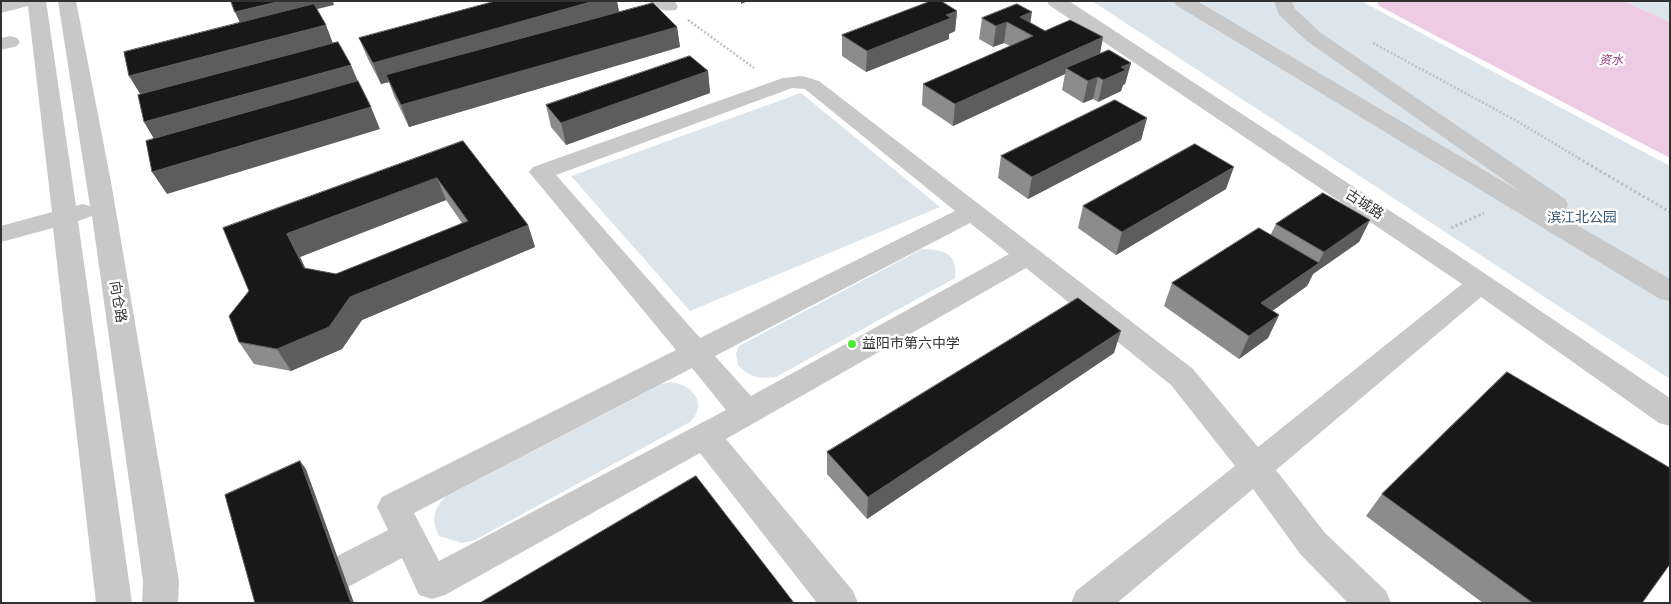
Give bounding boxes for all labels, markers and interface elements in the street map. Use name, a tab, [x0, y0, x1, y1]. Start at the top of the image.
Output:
water label: 资水	[1599, 54, 1623, 68]
street label: 古城路	[1342, 187, 1386, 223]
park label: 滨江北公园	[1547, 210, 1617, 226]
street label: 向仓路	[105, 280, 129, 324]
place label: 益阳市第六中学	[862, 336, 960, 352]
marker: 益阳市第六中学	[846, 338, 858, 350]

